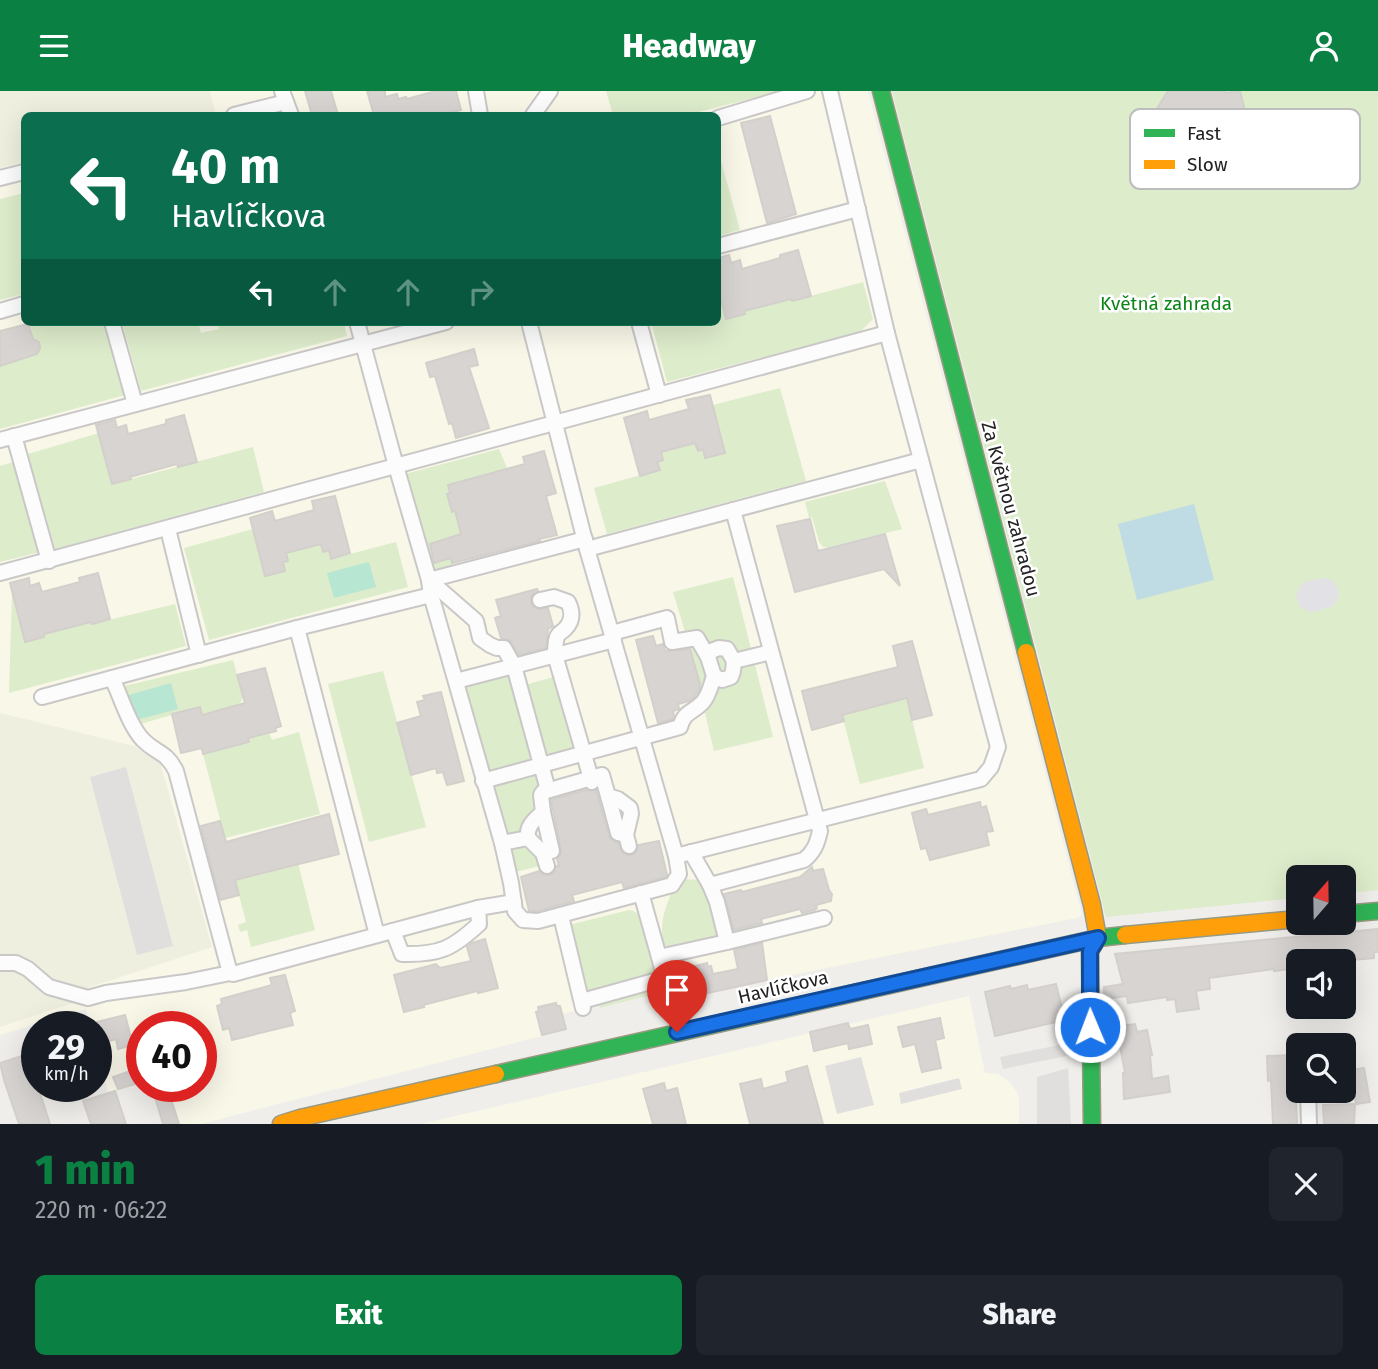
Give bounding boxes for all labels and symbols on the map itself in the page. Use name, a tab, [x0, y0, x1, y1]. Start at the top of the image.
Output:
legend	[1130, 109, 1360, 189]
text: Fast	[1187, 122, 1221, 145]
text: Slow	[1187, 153, 1228, 176]
park label: Květná zahrada	[1100, 292, 1232, 315]
street label: Za Květnou zahradou	[976, 419, 1046, 599]
north arrow	[1286, 865, 1356, 935]
pin	[647, 960, 707, 1032]
street label: Havlíčkova	[735, 965, 831, 1009]
position arrow	[1053, 990, 1127, 1064]
speed limit sign: 40	[126, 1011, 217, 1102]

